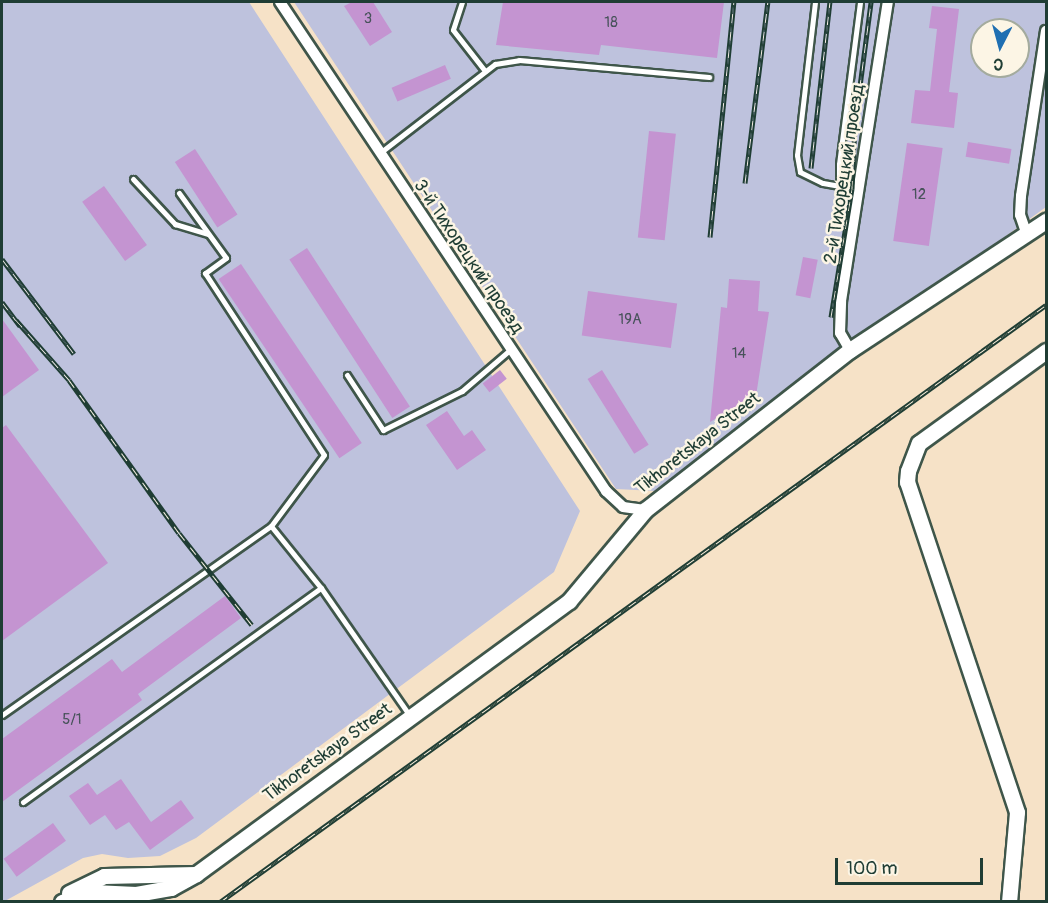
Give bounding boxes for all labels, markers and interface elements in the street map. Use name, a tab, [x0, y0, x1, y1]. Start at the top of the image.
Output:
house number: 3	[364, 10, 372, 28]
house number: 18	[604, 14, 618, 32]
north arrow	[970, 18, 1030, 78]
text: С	[992, 53, 1004, 74]
street label: 2-й Тихорецкий проезд	[820, 83, 870, 265]
street label: 3-й Тихорецкий проезд	[408, 176, 528, 338]
house number: 12	[912, 186, 926, 204]
house number: 19А	[618, 311, 642, 329]
house number: 14	[732, 345, 746, 363]
street label: Tikhoretskaya Street	[631, 388, 765, 500]
street label: Tikhoretskaya Street	[259, 699, 397, 807]
house number: 5/1	[62, 711, 82, 729]
scale bar	[838, 846, 986, 884]
text: 100 m	[846, 857, 898, 880]

